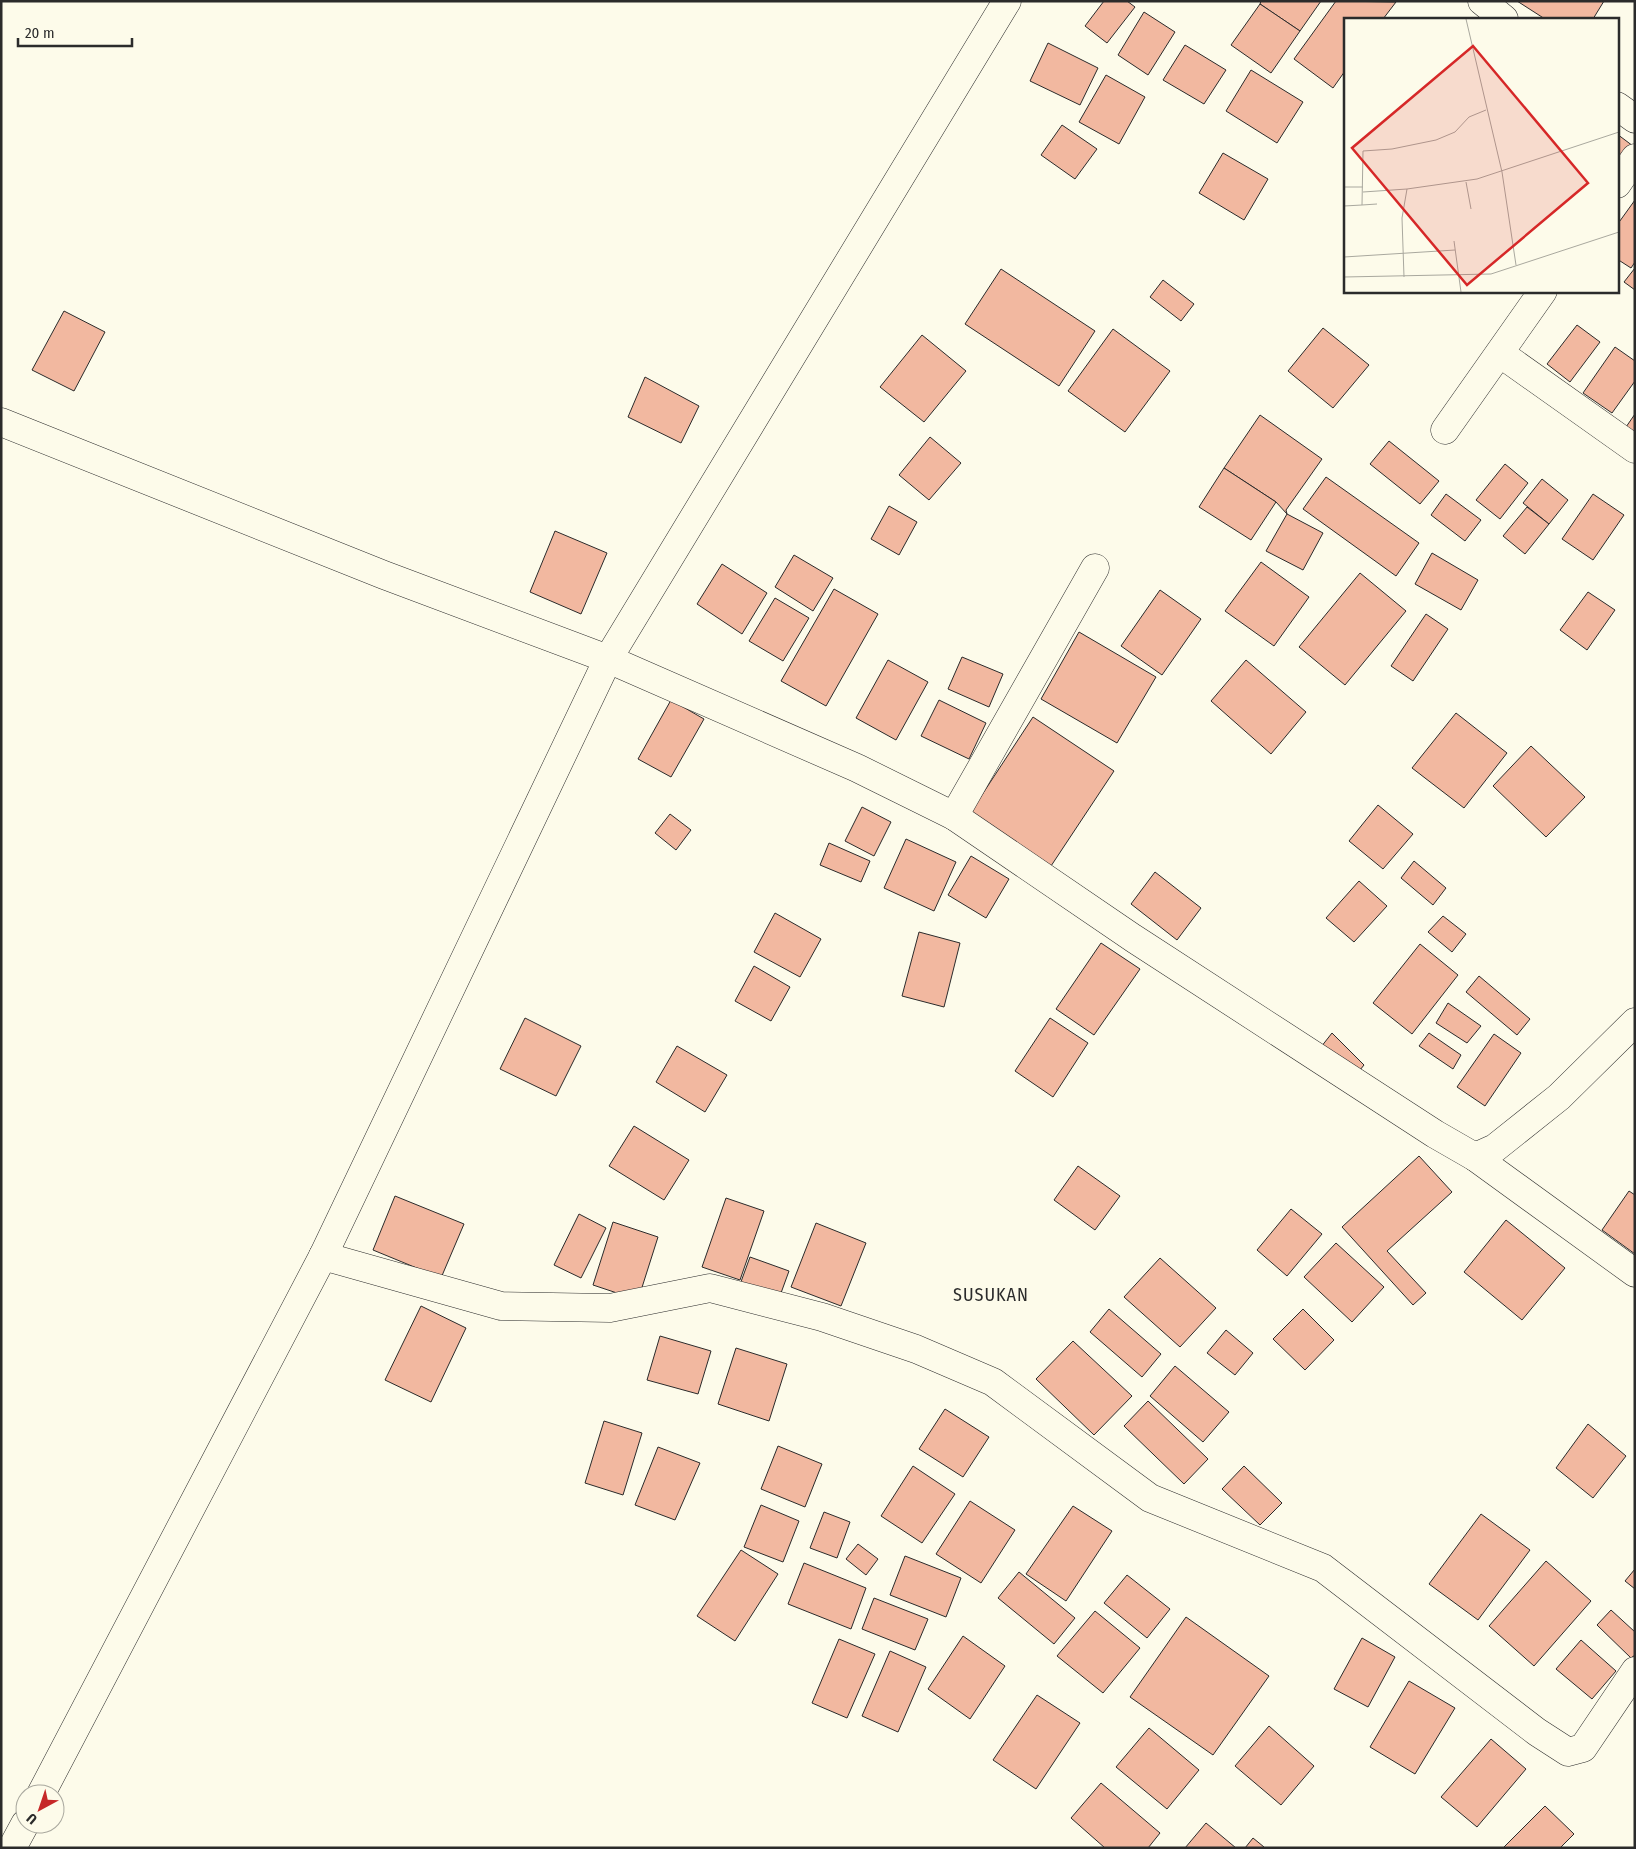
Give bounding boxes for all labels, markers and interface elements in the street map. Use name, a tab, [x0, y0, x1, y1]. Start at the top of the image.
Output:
scale bar	[18, 15, 131, 47]
inset map	[1344, 18, 1618, 292]
text: 20 m	[25, 24, 55, 42]
district label: SUSUKAN	[953, 1284, 1029, 1306]
north arrow	[15, 1784, 65, 1834]
text: U	[23, 1809, 41, 1828]

